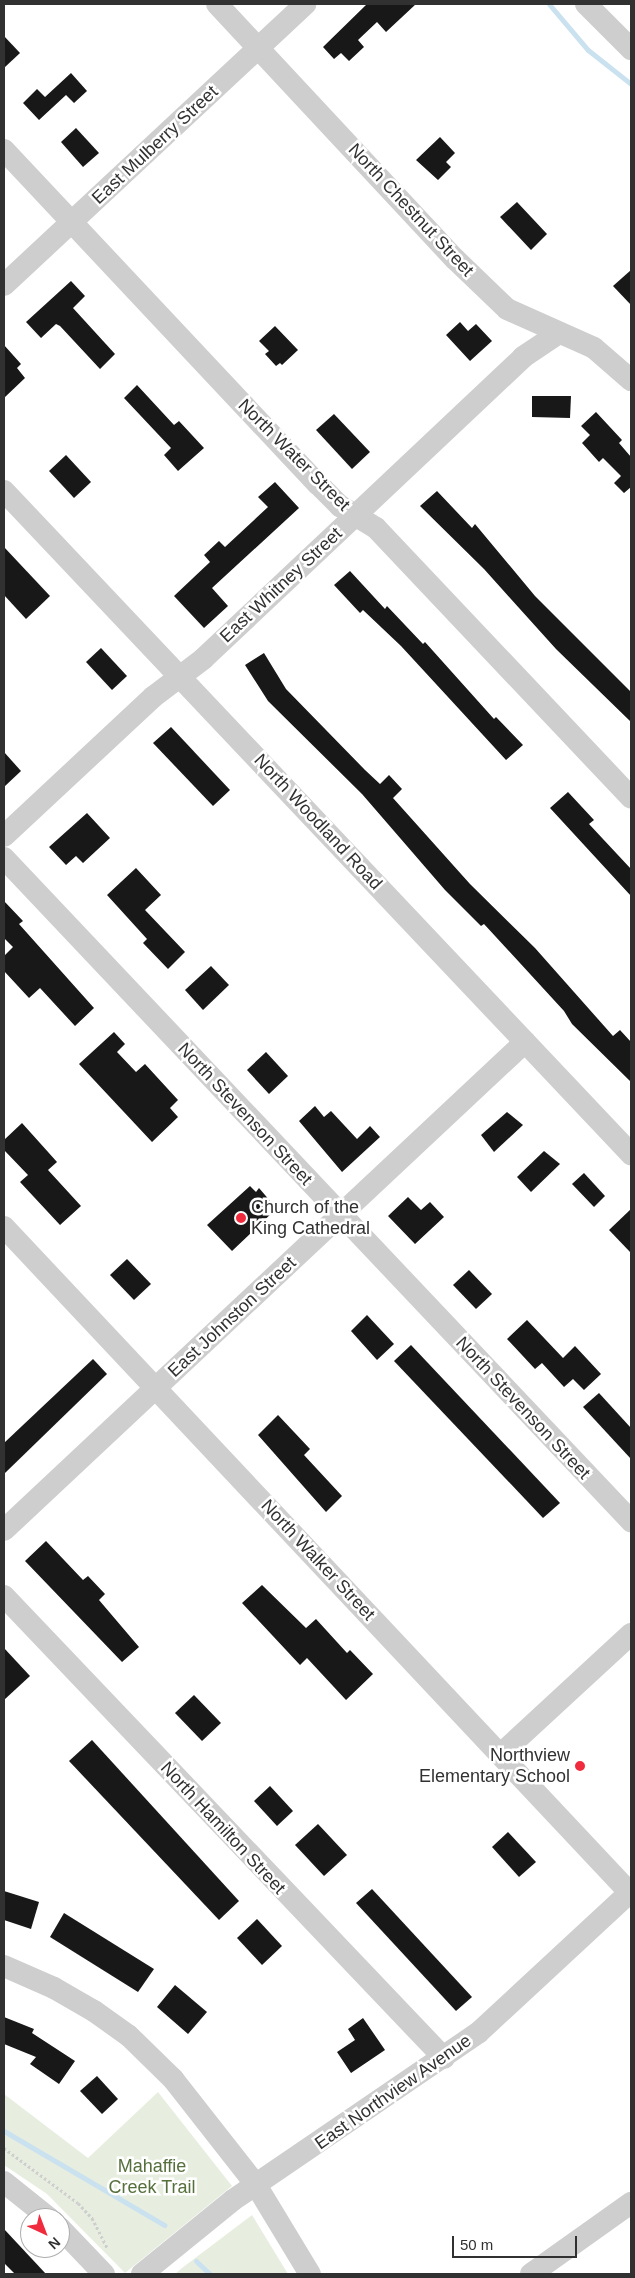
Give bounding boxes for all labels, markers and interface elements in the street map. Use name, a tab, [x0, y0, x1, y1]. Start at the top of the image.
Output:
street label: East Mulberry Street	[88, 81, 222, 209]
street label: North Chestnut Street	[344, 139, 478, 281]
street label: North Water Street	[234, 395, 354, 515]
street label: East Whitney Street	[215, 523, 347, 647]
street label: North Woodland Road	[249, 750, 387, 894]
street label: North Stevenson Street	[173, 1038, 317, 1190]
place label: Church of the King Cathedral	[251, 1197, 370, 1240]
marker: Church of the King Cathedral	[235, 1212, 247, 1224]
street label: East Johnston Street	[164, 1252, 300, 1382]
street label: North Stevenson Street	[451, 1332, 595, 1484]
street label: North Walker Street	[256, 1495, 380, 1625]
place label: Northview Elementary School	[419, 1745, 570, 1788]
street label: North Hamilton Street	[156, 1757, 290, 1899]
marker: Northview Elementary School	[574, 1760, 586, 1772]
street label: East Northview Avenue	[310, 2030, 476, 2154]
park label: Mahaffie Creek Trail	[108, 2156, 196, 2198]
north arrow	[20, 2208, 70, 2258]
scale bar	[455, 2226, 580, 2258]
text: N	[45, 2234, 64, 2253]
text: 50 m	[460, 2236, 493, 2253]

